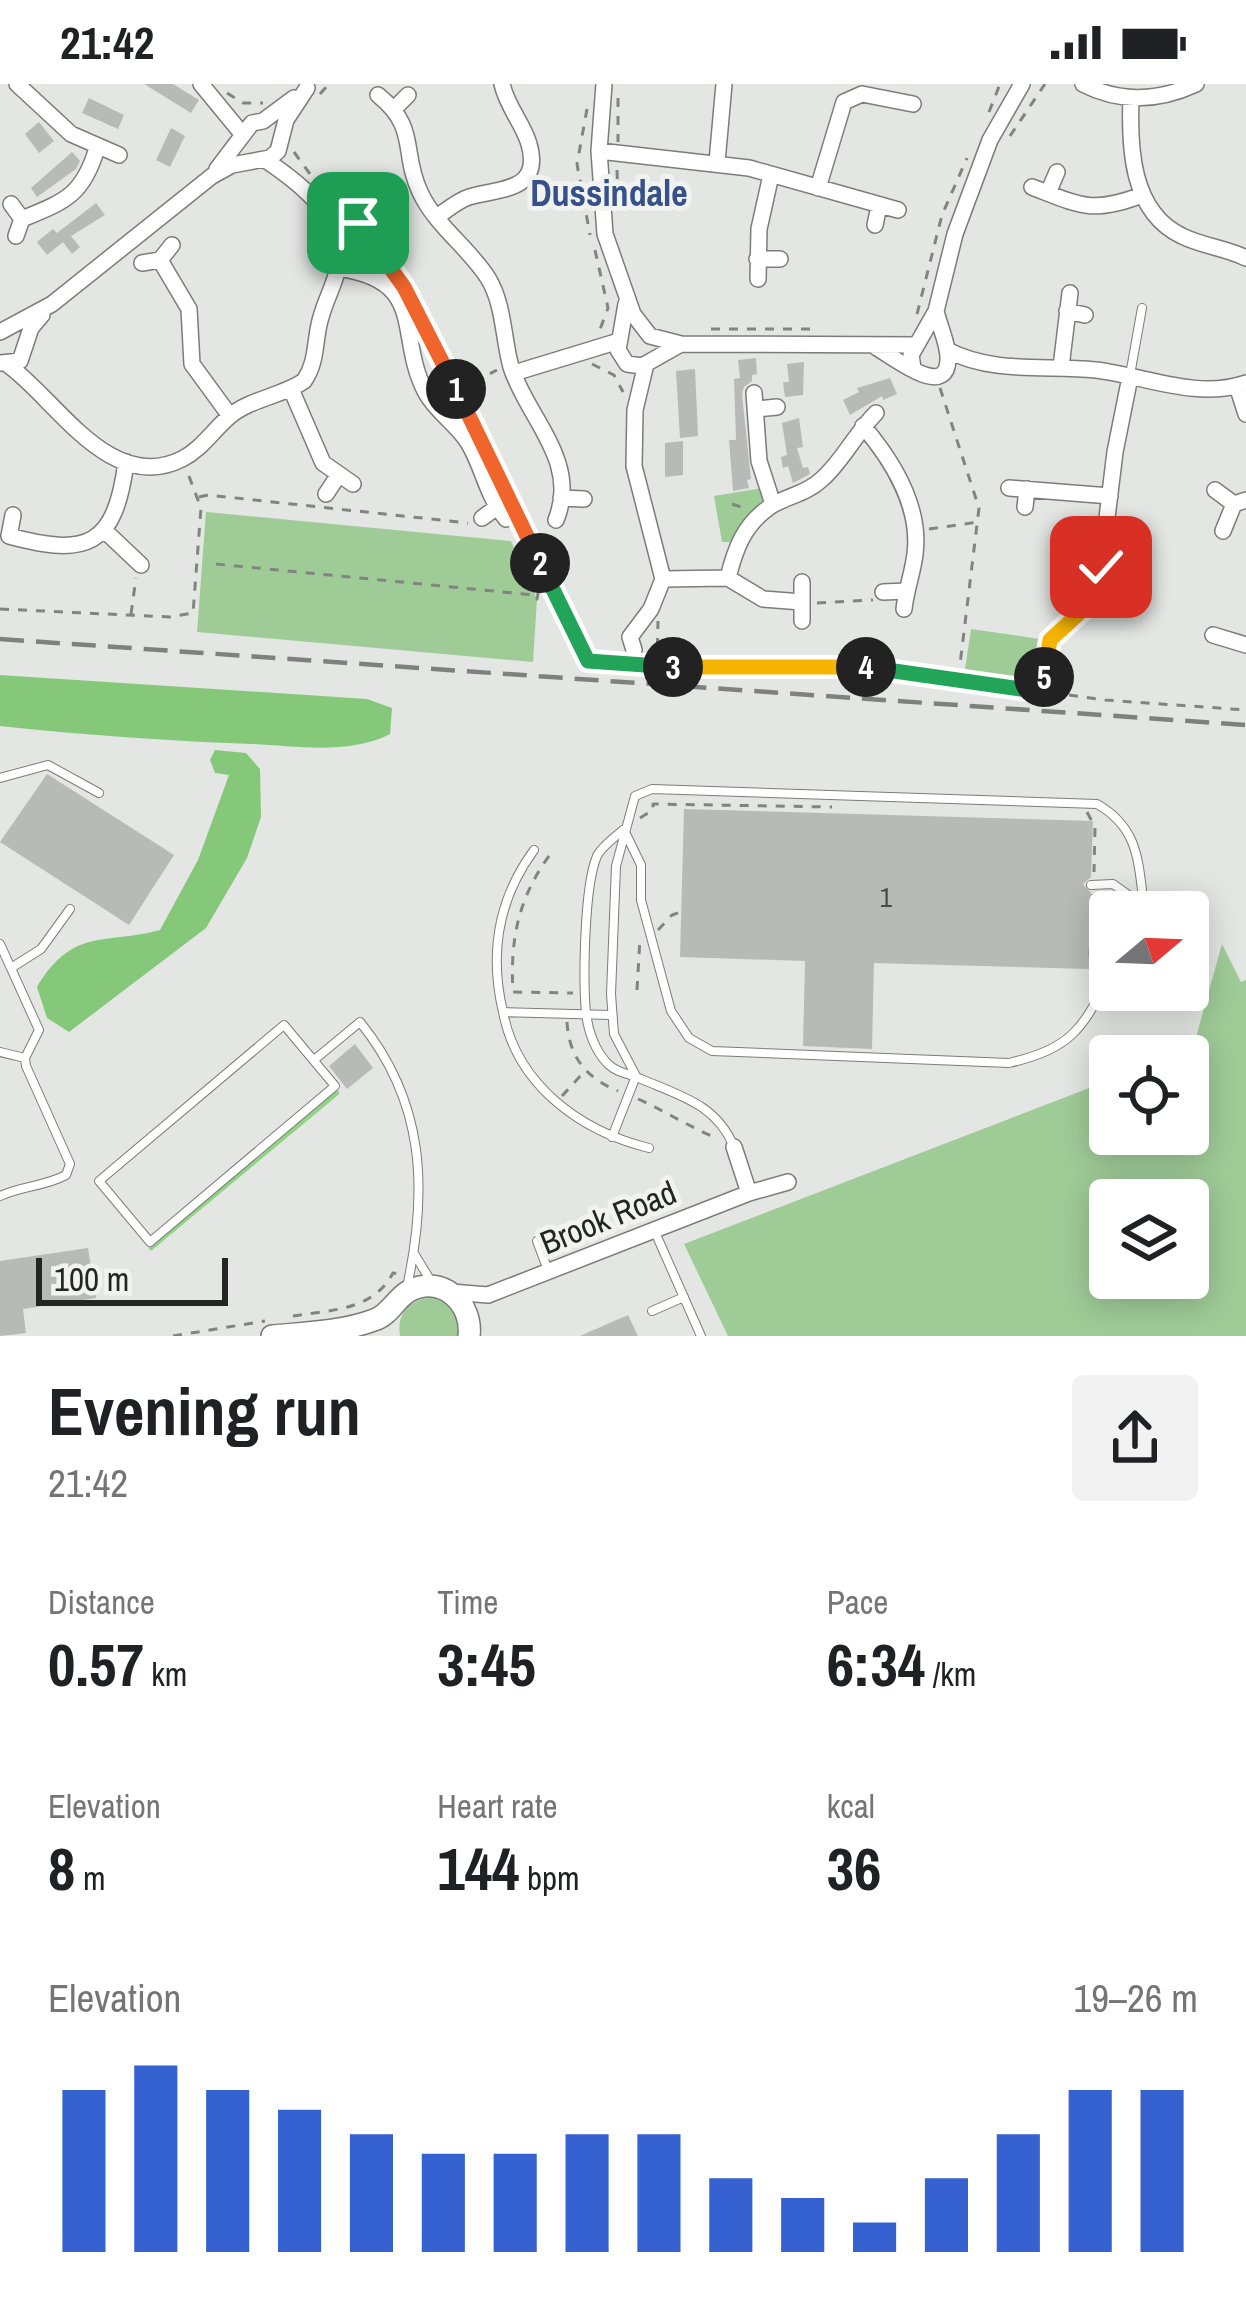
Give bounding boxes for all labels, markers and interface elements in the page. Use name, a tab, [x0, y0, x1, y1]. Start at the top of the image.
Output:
text: 21:42	[60, 12, 154, 73]
district label: Dussindale	[530, 169, 688, 217]
pin	[307, 172, 409, 274]
icon: arrive	[325, 190, 391, 256]
pin: 1	[426, 359, 486, 419]
text: 1	[448, 367, 464, 411]
pin	[1050, 516, 1152, 618]
pin: 2	[510, 533, 570, 593]
icon: check	[1068, 534, 1134, 600]
text: 2	[532, 541, 548, 585]
pin: 3	[643, 637, 703, 697]
pin: 4	[836, 637, 896, 697]
text: 3	[665, 645, 681, 689]
text: 4	[858, 645, 874, 689]
pin: 5	[1014, 647, 1074, 707]
text: 5	[1036, 655, 1052, 699]
house number: 1	[880, 879, 893, 915]
north arrow	[1089, 891, 1209, 1011]
map controls	[1089, 891, 1209, 1299]
button: locate	[1089, 1035, 1209, 1155]
street label: Brook Road	[534, 1170, 682, 1264]
button: layers	[1089, 1179, 1209, 1299]
scale bar	[36, 1252, 228, 1305]
text: 100 m	[54, 1257, 129, 1301]
text: Evening run	[48, 1367, 361, 1456]
button: share	[1072, 1375, 1198, 1501]
text: 21:42	[48, 1457, 128, 1509]
text: Distance	[48, 1580, 155, 1624]
text: Time	[437, 1580, 498, 1624]
text: Pace	[827, 1580, 888, 1624]
text: 0.57	[48, 1624, 144, 1705]
text: 3:45	[437, 1624, 536, 1705]
text: 6:34	[827, 1624, 925, 1705]
text: km	[144, 1652, 187, 1696]
text: /km	[925, 1652, 976, 1696]
text: Elevation	[48, 1784, 161, 1828]
text: Heart rate	[437, 1784, 558, 1828]
text: kcal	[827, 1784, 875, 1828]
text: 8	[48, 1828, 75, 1909]
text: 144	[437, 1828, 519, 1909]
text: 36	[827, 1828, 881, 1909]
text: m	[75, 1856, 105, 1900]
text: bpm	[519, 1856, 580, 1900]
text: Elevation	[48, 1972, 181, 2024]
text: 19–26 m	[1074, 1972, 1198, 2024]

